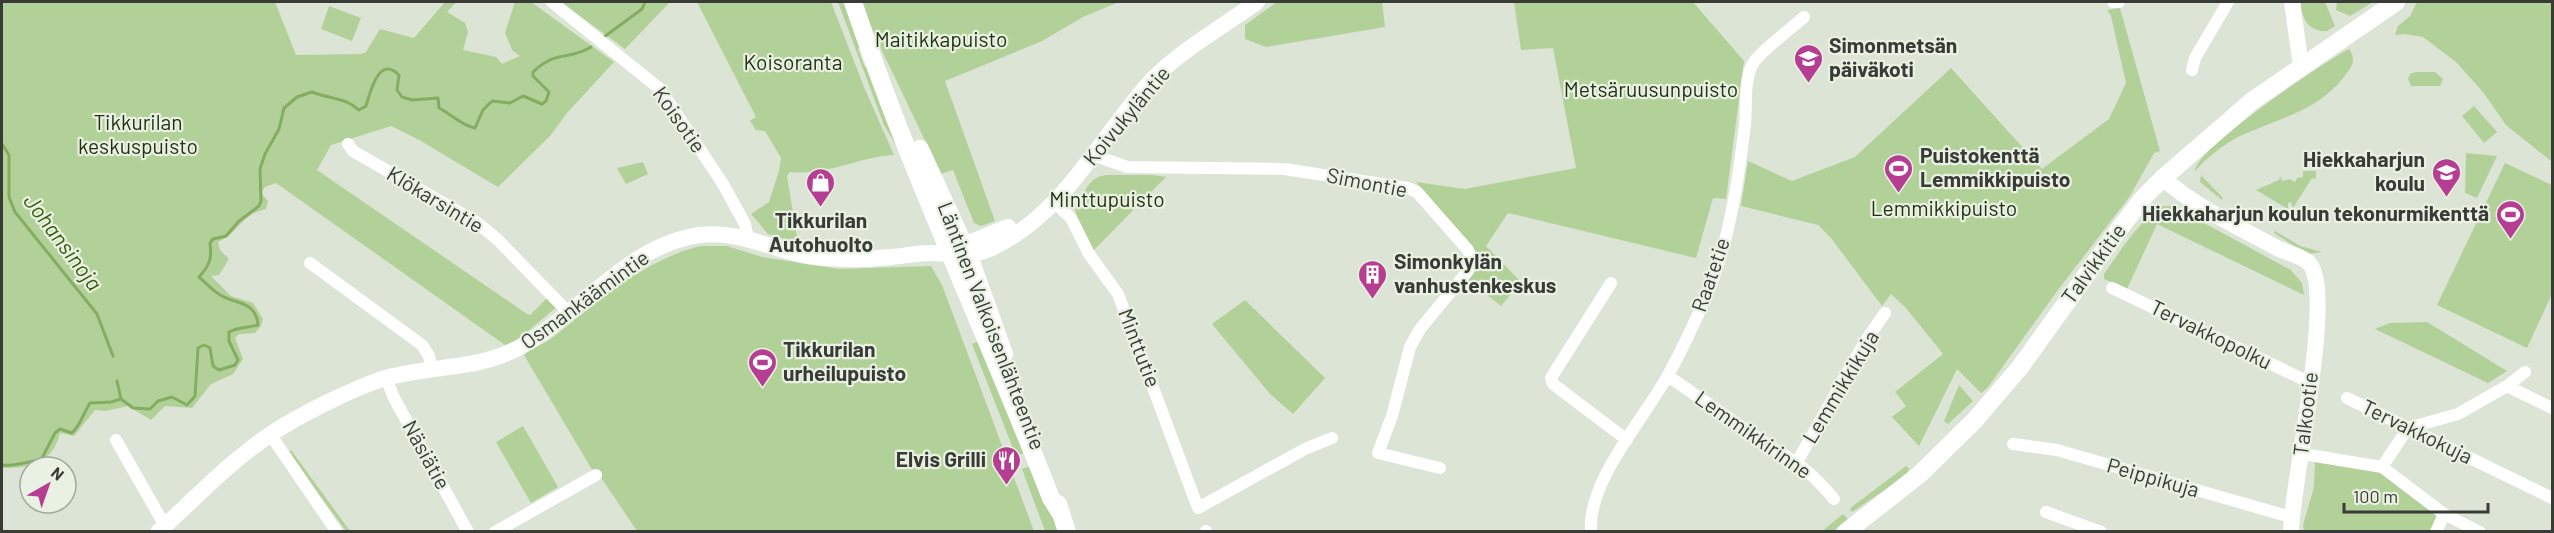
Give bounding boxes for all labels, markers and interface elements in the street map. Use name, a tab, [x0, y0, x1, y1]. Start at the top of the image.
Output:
park label: Maitikkapuisto	[875, 26, 1007, 51]
place label: Simonmetsän päiväkoti	[1829, 32, 1957, 81]
school or university icon: Simonmetsän päiväkoti	[1792, 42, 1824, 84]
park label: Koisoranta	[744, 49, 842, 74]
street label: Koivukyläntie	[1077, 60, 1175, 170]
park label: Metsäruusunpuisto	[1564, 76, 1738, 101]
street label: Koisotie	[648, 81, 712, 157]
park label: Tikkurilan keskuspuisto	[78, 109, 198, 158]
place label: Puistokenttä Lemmikkipuisto	[1920, 142, 2070, 191]
place label: Hiekkaharjun koulu	[2303, 146, 2425, 195]
sports icon: Puistokenttä Lemmikkipuisto	[1883, 152, 1915, 194]
school or university icon: Hiekkaharjun koulu	[2430, 156, 2462, 198]
street label: Klökarsintie	[383, 160, 489, 237]
street label: Simontie	[1325, 161, 1410, 202]
shop icon: Tikkurilan Autohuolto	[805, 166, 837, 208]
park label: Minttupuisto	[1049, 186, 1165, 211]
water label: Johansinoja	[19, 188, 109, 295]
park label: Lemmikkipuisto	[1871, 195, 2017, 220]
street label: Läntinen Valkoisenlähteentie	[934, 198, 1051, 453]
sports icon: Hiekkaharjun koulun tekonurmikenttä	[2494, 198, 2526, 240]
place label: Hiekkaharjun koulun tekonurmikenttä	[2142, 200, 2489, 225]
place label: Tikkurilan Autohuolto	[769, 207, 873, 256]
street label: Talvikkitie	[2055, 218, 2130, 308]
street label: Raatetie	[1685, 234, 1734, 315]
street label: Osmankäämintie	[515, 244, 653, 354]
place label: Simonkylän vanhustenkeskus	[1394, 248, 1556, 297]
building icon: Simonkylän vanhustenkeskus	[1357, 258, 1389, 300]
street label: Tervakkopolku	[2147, 293, 2276, 374]
street label: Minttutie	[1114, 305, 1167, 390]
street label: Lemmikkikuja	[1796, 325, 1883, 447]
place label: Tikkurilan urheilupuisto	[783, 336, 906, 385]
sports icon: Tikkurilan urheilupuisto	[746, 346, 778, 388]
street label: Talkootie	[2287, 370, 2322, 457]
street label: Lemmikkirinne	[1691, 384, 1817, 483]
street label: Tervakkokuja	[2358, 393, 2477, 468]
street label: Näsiätie	[398, 415, 456, 493]
restaurant icon: Elvis Grilli	[991, 444, 1023, 486]
place label: Elvis Grilli	[896, 446, 986, 471]
street label: Peippikuja	[2104, 451, 2202, 502]
north arrow	[18, 455, 78, 515]
text: N	[48, 462, 68, 484]
scale bar	[2344, 476, 2488, 514]
text: 100 m	[2353, 485, 2398, 507]

